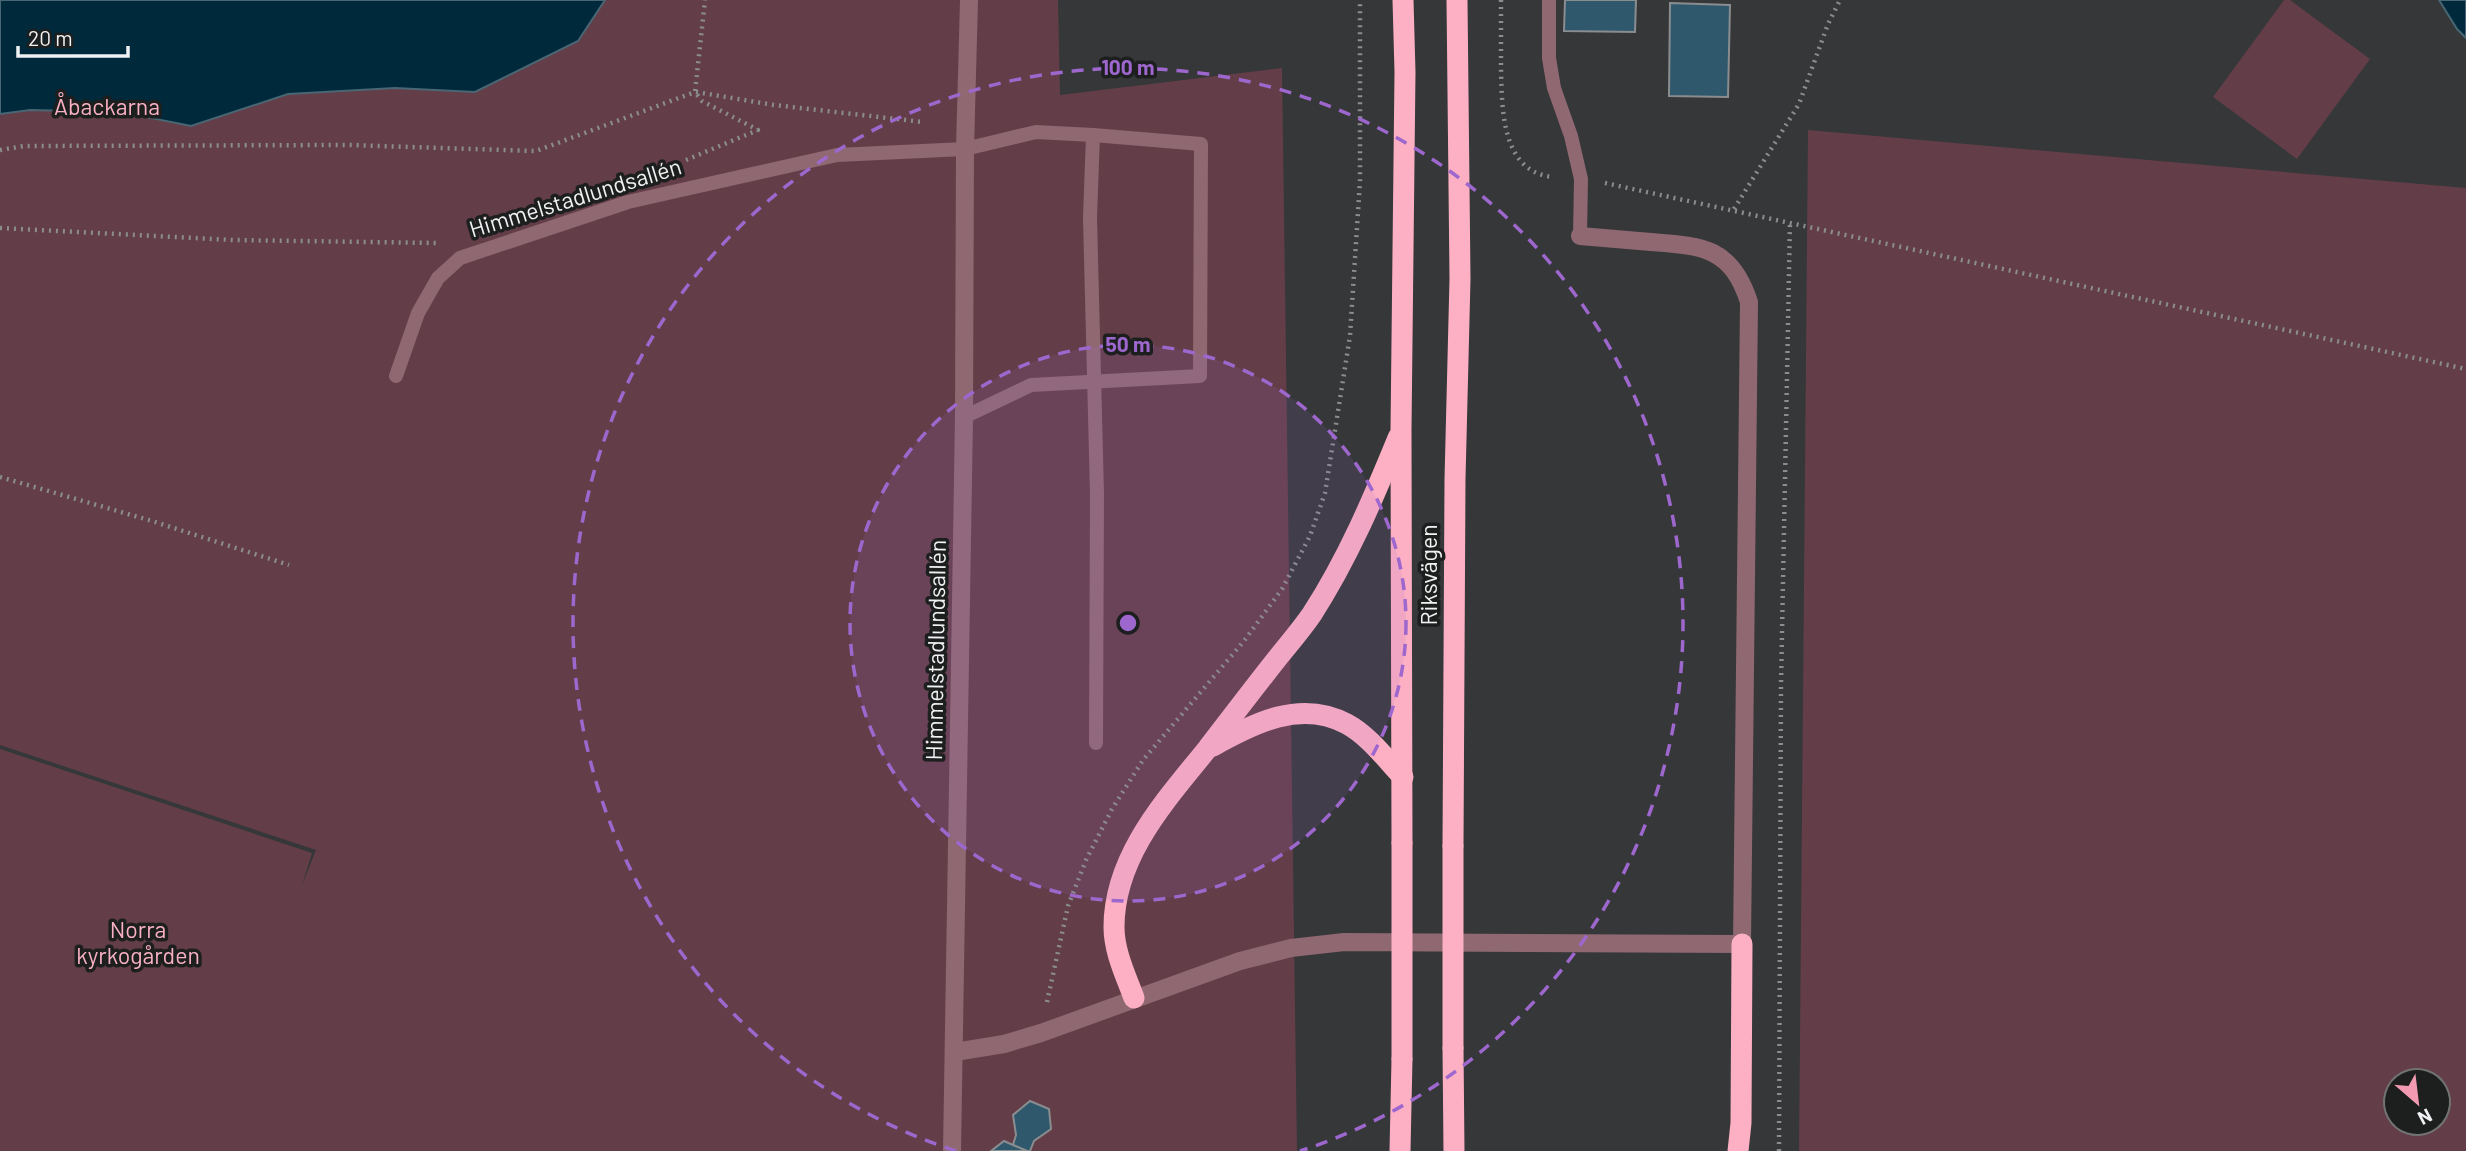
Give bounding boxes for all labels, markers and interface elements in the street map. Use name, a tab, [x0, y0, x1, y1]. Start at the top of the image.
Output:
scale bar	[18, 14, 128, 58]
text: 20 m	[28, 25, 73, 50]
text: 100 m	[1101, 54, 1155, 79]
park label: Åbackarna	[54, 92, 160, 120]
street label: Himmelstadlundsallén	[465, 151, 685, 243]
text: 50 m	[1105, 331, 1151, 356]
street label: Riksvägen	[1414, 524, 1442, 626]
street label: Himmelstadlundsallén	[919, 540, 951, 760]
centre of rings	[1116, 611, 1140, 635]
park label: Norra kyrkogården	[76, 915, 200, 969]
north arrow	[2382, 1067, 2452, 1137]
text: N	[2414, 1104, 2436, 1131]

